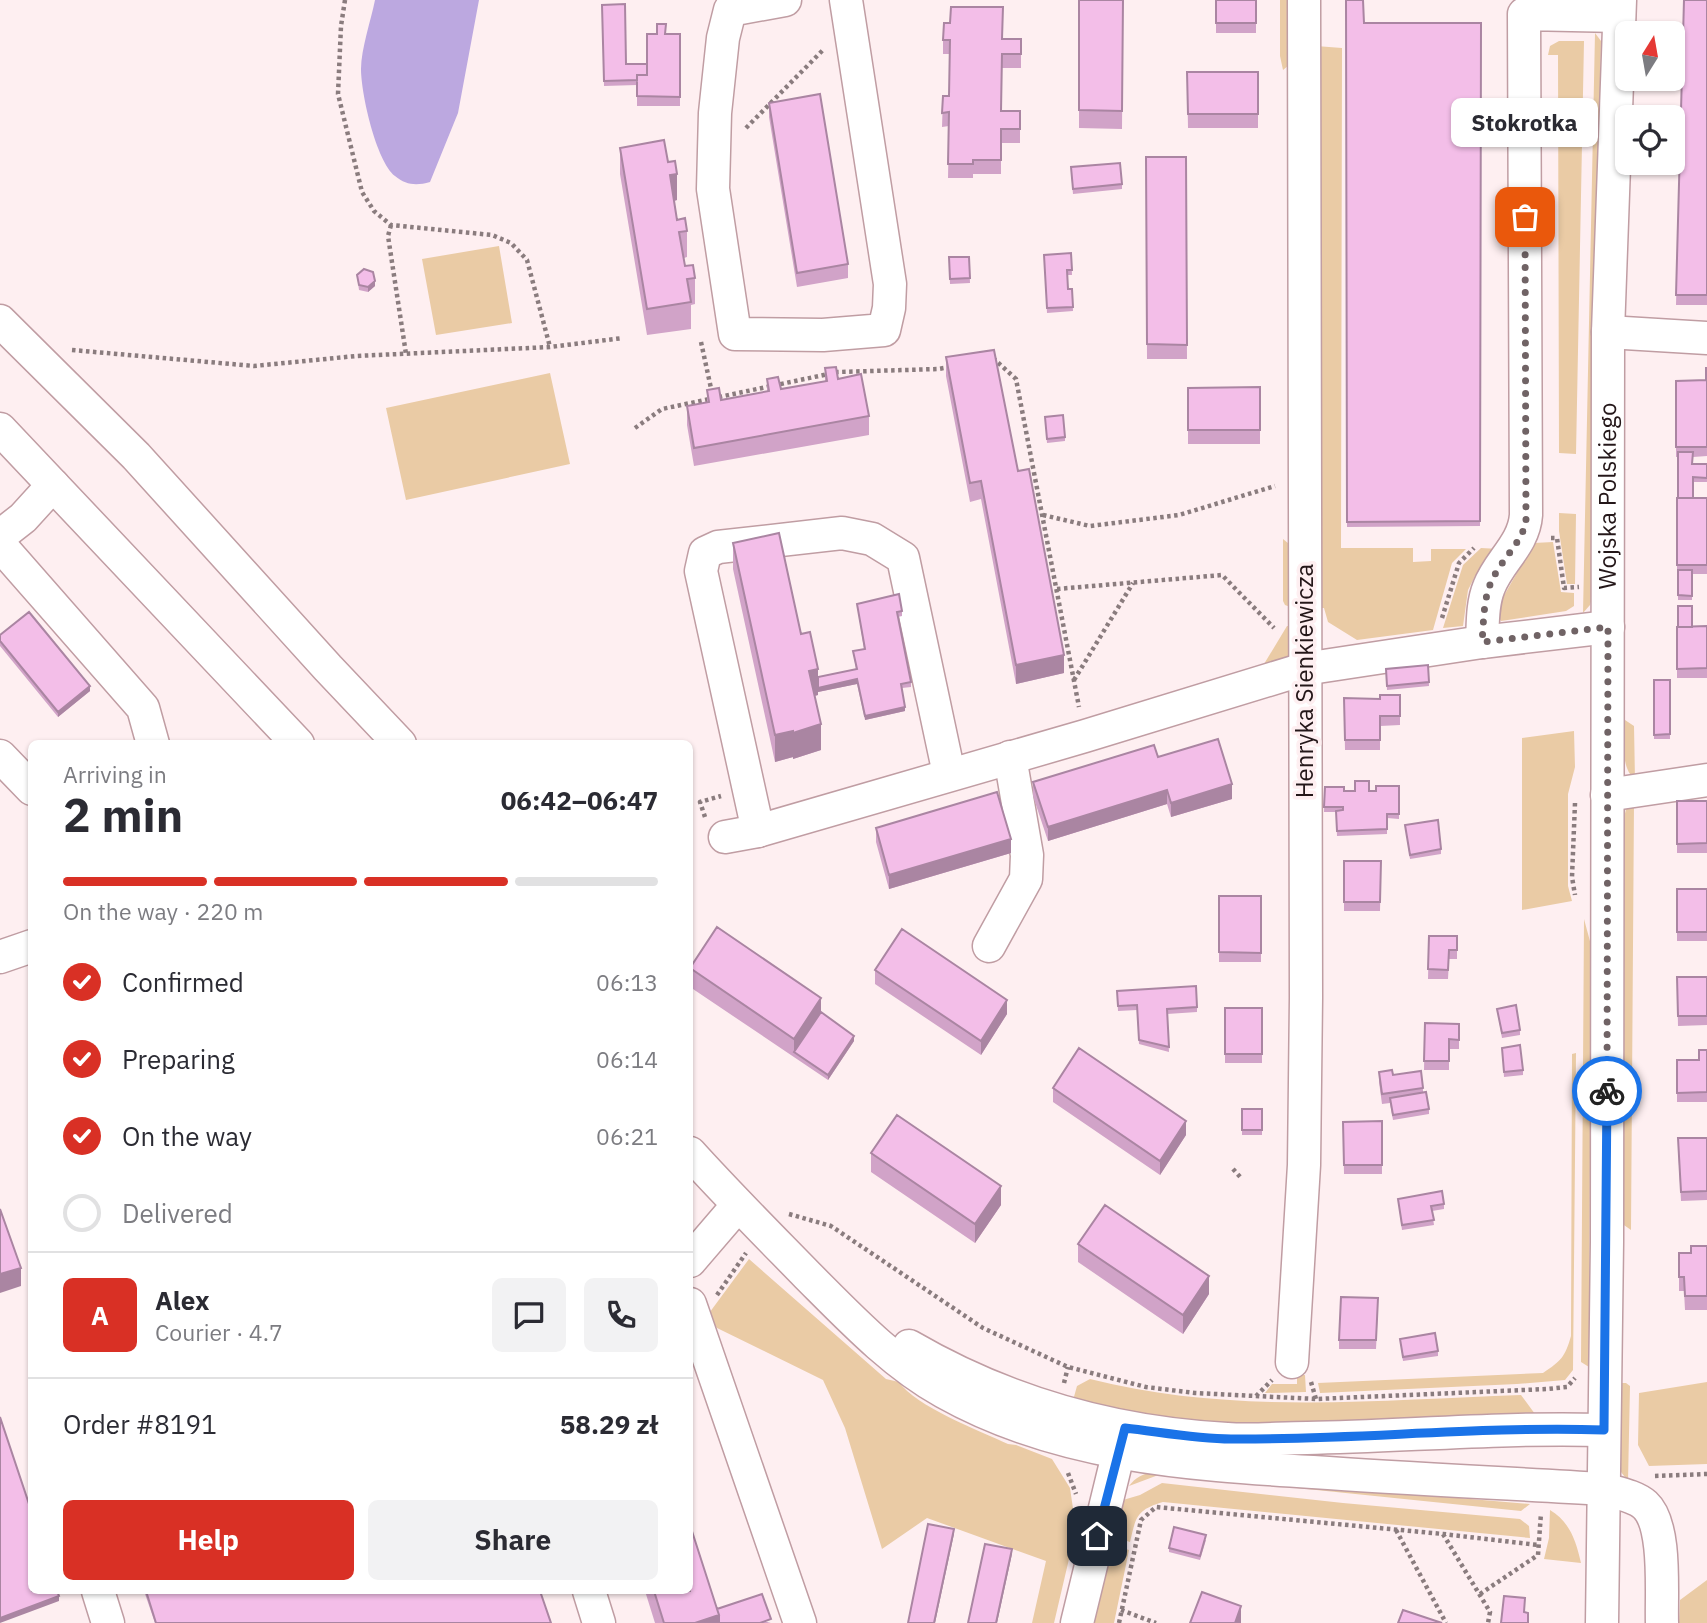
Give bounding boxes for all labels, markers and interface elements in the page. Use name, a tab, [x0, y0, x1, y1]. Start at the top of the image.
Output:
north arrow	[1615, 21, 1685, 91]
map controls	[1615, 21, 1685, 175]
callout: Stokrotka	[1452, 98, 1598, 147]
button: locate	[1615, 105, 1685, 175]
text: Stokrotka	[1471, 107, 1578, 137]
pin	[1495, 187, 1555, 247]
icon: bag	[1506, 198, 1544, 236]
street label: Wojska Polskiego	[1591, 403, 1623, 589]
street label: Henryka Sienkiewicza	[1288, 563, 1320, 798]
text: Arriving in	[63, 759, 167, 789]
text: 06:42–06:47	[501, 783, 658, 817]
text: 2 min	[63, 785, 183, 845]
text: On the way · 220 m	[63, 896, 263, 926]
icon: check	[63, 963, 101, 1001]
text: Confirmed	[122, 965, 244, 999]
text: 06:13	[596, 967, 658, 997]
icon: check	[63, 1040, 101, 1078]
text: Preparing	[122, 1042, 235, 1076]
text: 06:14	[596, 1044, 658, 1074]
courier	[1572, 1056, 1642, 1126]
icon: bike	[1588, 1072, 1626, 1110]
icon: check	[63, 1117, 101, 1155]
text: On the way	[122, 1119, 252, 1153]
text: 06:21	[596, 1121, 658, 1151]
text: Delivered	[122, 1196, 233, 1230]
button: chat	[492, 1278, 566, 1352]
button: phone	[584, 1278, 658, 1352]
text: Alex	[155, 1283, 209, 1317]
text: A	[91, 1298, 109, 1332]
text: Courier · 4.7	[155, 1317, 283, 1347]
text: Order #8191	[63, 1407, 217, 1441]
text: 58.29 zł	[560, 1407, 658, 1441]
button: Help	[63, 1500, 354, 1580]
button: Share	[368, 1500, 658, 1580]
pin	[1067, 1506, 1127, 1566]
icon: home	[1078, 1517, 1116, 1555]

